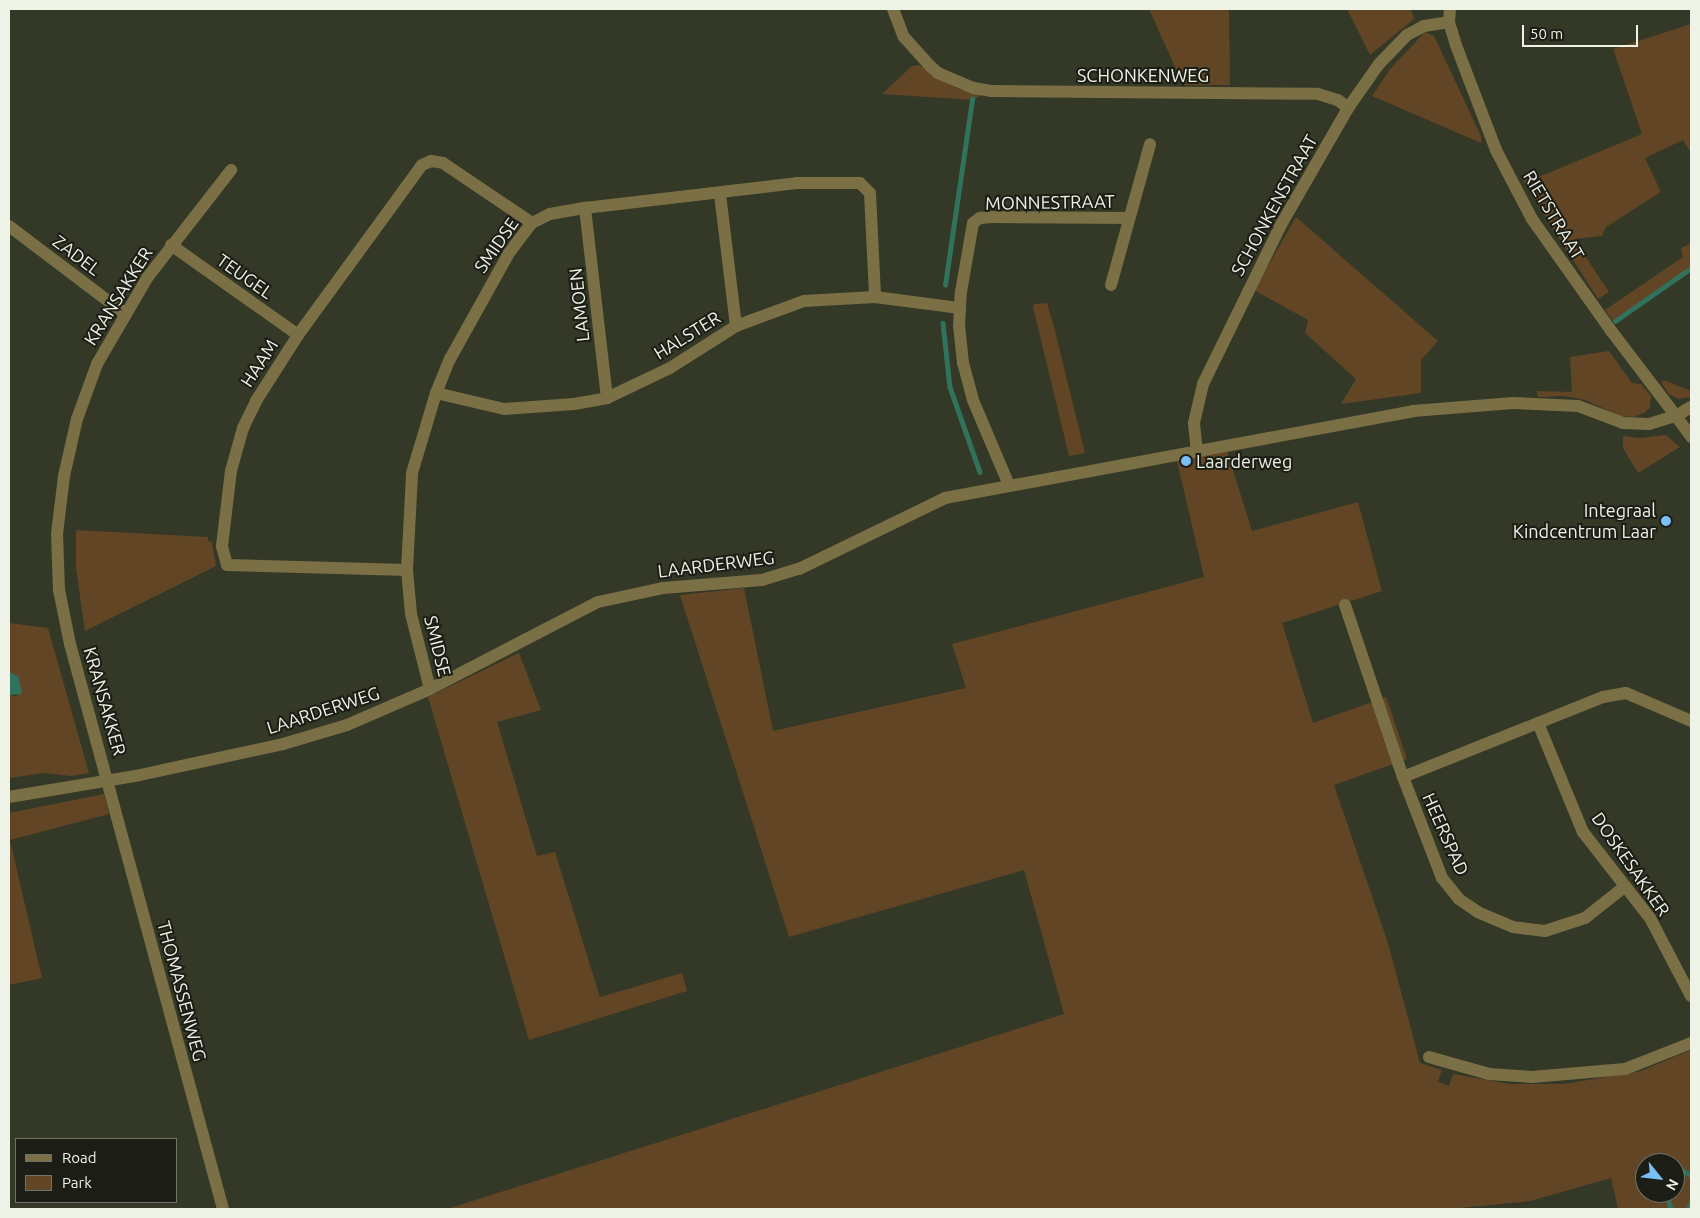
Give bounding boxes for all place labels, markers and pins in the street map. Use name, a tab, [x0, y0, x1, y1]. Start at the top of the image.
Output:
place label: Laarderweg	[1196, 450, 1292, 472]
marker: Laarderweg	[1180, 455, 1192, 467]
place label: Integraal Kindcentrum Laar	[1513, 500, 1656, 542]
marker: Integraal Kindcentrum Laar	[1660, 515, 1672, 527]

